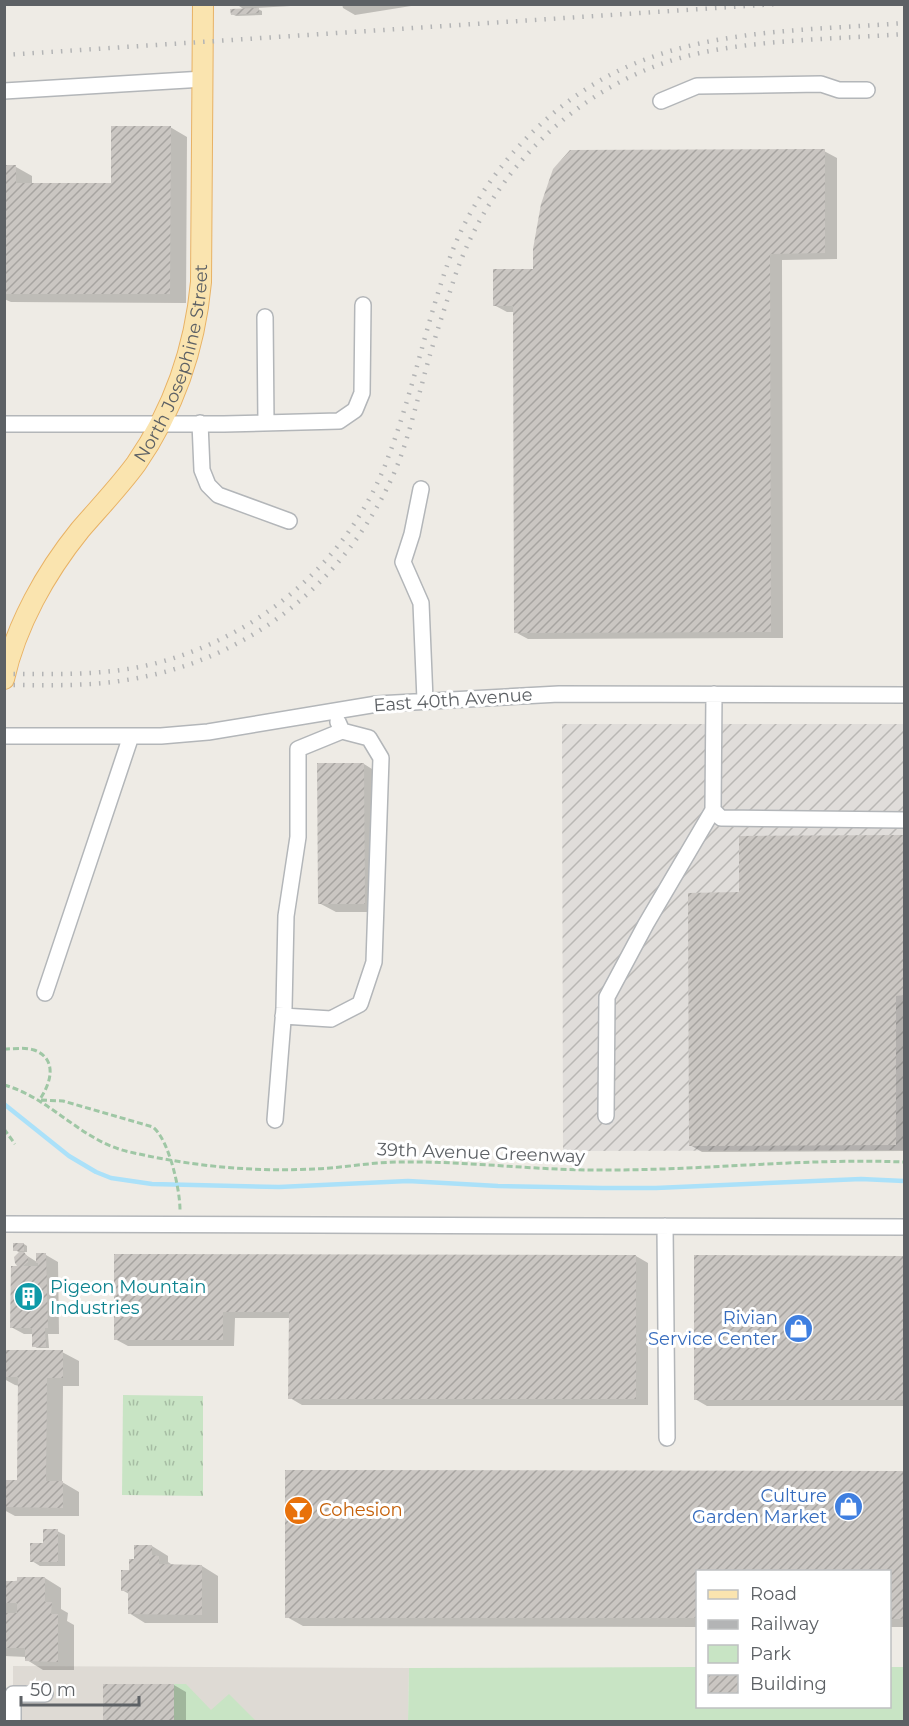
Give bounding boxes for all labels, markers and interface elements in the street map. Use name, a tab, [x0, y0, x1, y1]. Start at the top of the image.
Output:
street label: North Josephine Street	[129, 264, 212, 467]
street label: East 40th Avenue	[373, 683, 533, 717]
street label: 39th Avenue Greenway	[377, 1138, 586, 1168]
place label: Pigeon Mountain Industries	[50, 1276, 206, 1319]
building icon: Pigeon Mountain Industries	[13, 1281, 45, 1313]
place label: Rivian Service Center	[648, 1307, 778, 1350]
shop icon: Rivian Service Center	[783, 1312, 815, 1344]
place label: Culture Garden Market	[692, 1485, 827, 1528]
shop icon: Culture Garden Market	[832, 1490, 864, 1522]
bar icon: Cohesion	[282, 1494, 314, 1526]
place label: Cohesion	[319, 1499, 403, 1521]
legend	[696, 1570, 891, 1708]
text: Road	[750, 1583, 797, 1605]
text: Railway	[750, 1613, 819, 1635]
text: Park	[750, 1643, 791, 1665]
scale bar	[21, 1669, 140, 1707]
text: Building	[750, 1673, 827, 1695]
text: 50 m	[30, 1679, 76, 1701]

